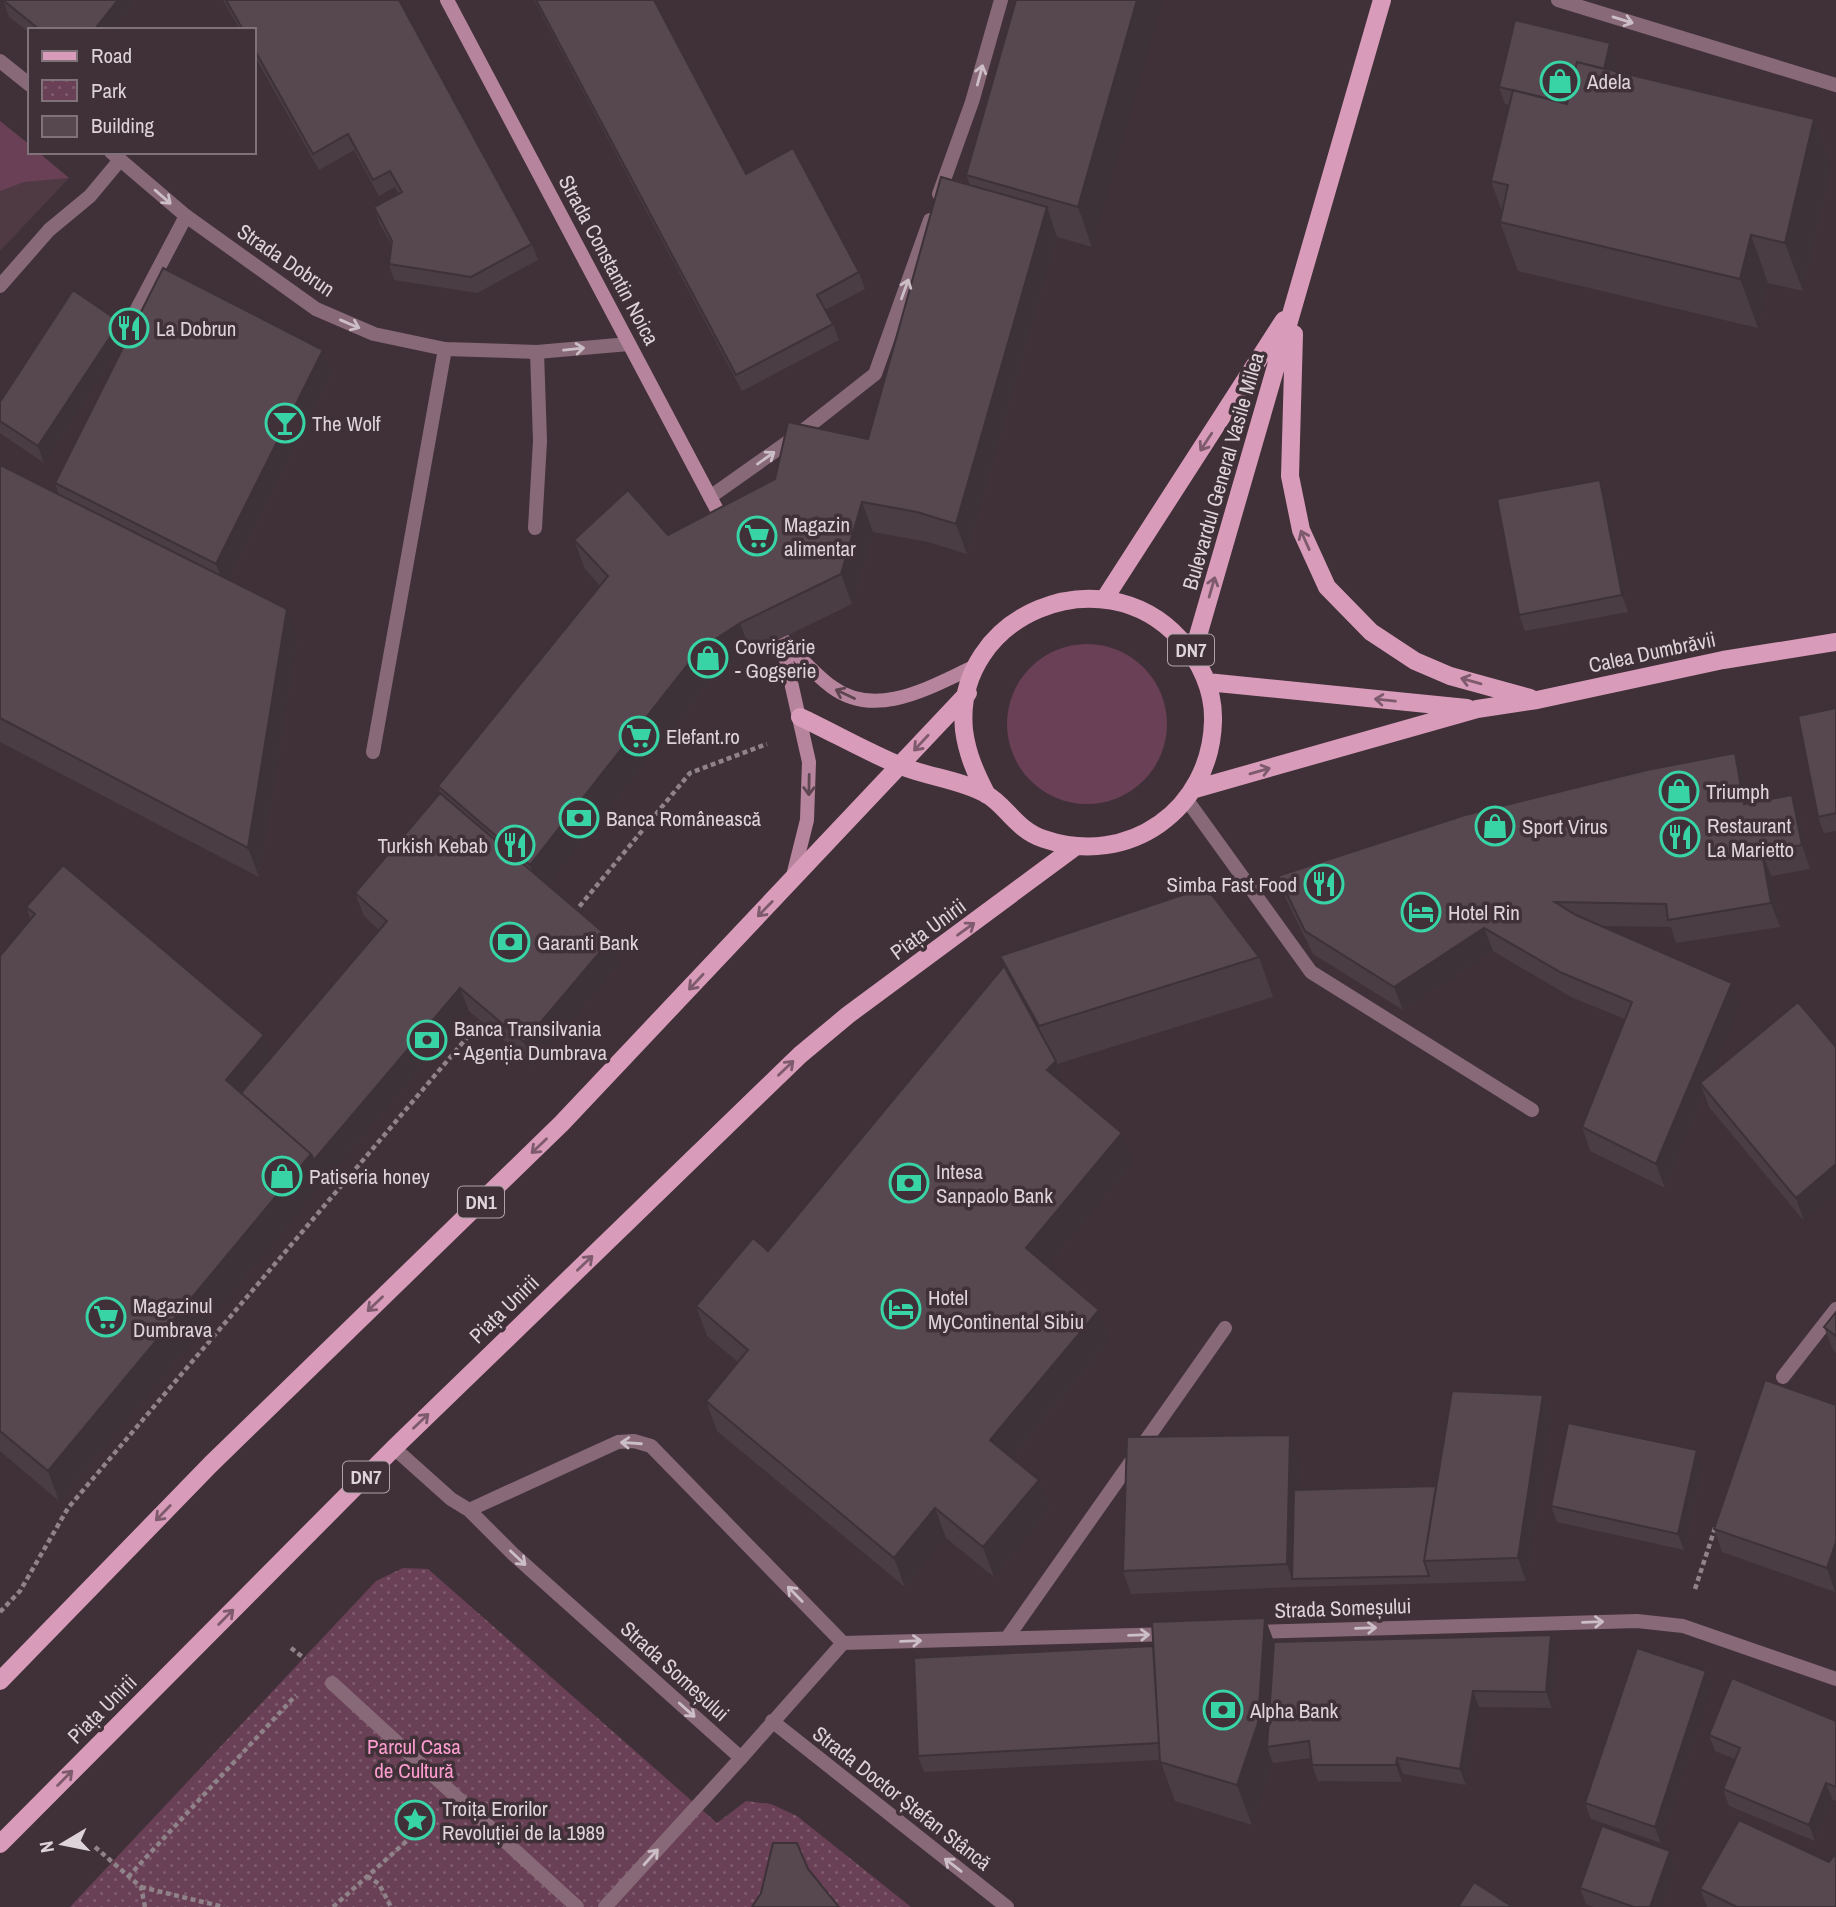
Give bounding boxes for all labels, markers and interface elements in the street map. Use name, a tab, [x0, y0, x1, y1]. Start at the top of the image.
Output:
one-way arrow	[1612, 15, 1634, 27]
legend	[28, 28, 256, 154]
text: Road	[91, 41, 132, 70]
shop icon: Adela	[1539, 60, 1581, 102]
one-way arrow	[974, 64, 987, 86]
place label: Adela	[1586, 67, 1631, 96]
text: Park	[91, 76, 127, 105]
text: Building	[91, 111, 155, 140]
street label: Strada Constantin Noica	[552, 170, 666, 350]
one-way arrow	[154, 189, 172, 205]
street label: Strada Dobrun	[231, 217, 341, 303]
one-way arrow	[900, 279, 913, 301]
restaurant icon: La Dobrun	[108, 307, 150, 349]
place label: La Dobrun	[156, 314, 236, 343]
one-way arrow	[339, 318, 361, 331]
one-way arrow	[562, 343, 585, 356]
street label: Bulevardul General Vasile Milea	[1175, 349, 1271, 593]
bar icon: The Wolf	[264, 402, 306, 444]
place label: The Wolf	[312, 409, 381, 438]
one-way arrow	[1198, 432, 1212, 452]
one-way arrow	[756, 451, 775, 465]
place label: Magazin alimentar	[784, 510, 856, 563]
supermarket icon: Magazin alimentar	[736, 515, 778, 557]
one-way arrow	[1298, 529, 1311, 551]
one-way arrow	[1207, 577, 1220, 599]
street label: Calea Dumbrăvii	[1586, 624, 1718, 680]
place label: Covrigărie - Gogșerie	[735, 632, 816, 685]
road number: DN7	[1168, 635, 1214, 666]
shop icon: Covrigărie - Gogșerie	[687, 637, 729, 679]
one-way arrow	[1460, 674, 1482, 687]
one-way arrow	[835, 687, 856, 700]
one-way arrow	[1374, 693, 1397, 706]
supermarket icon: Elefant.ro	[618, 715, 660, 757]
place label: Elefant.ro	[666, 722, 740, 751]
one-way arrow	[913, 734, 929, 752]
one-way arrow	[1249, 763, 1271, 776]
shop icon: Triumph	[1658, 770, 1700, 812]
one-way arrow	[802, 773, 816, 796]
place label: Triumph	[1706, 777, 1769, 806]
bank icon: Banca Românească	[558, 797, 600, 839]
place label: Banca Românească	[606, 804, 761, 833]
shop icon: Sport Virus	[1474, 805, 1516, 847]
place label: Restaurant La Marietto	[1707, 811, 1794, 864]
place label: Sport Virus	[1522, 812, 1608, 841]
restaurant icon: Restaurant La Marietto	[1659, 816, 1701, 858]
restaurant icon: Turkish Kebab	[494, 824, 536, 866]
place label: Turkish Kebab	[377, 831, 488, 860]
restaurant icon: Simba Fast Food	[1303, 863, 1345, 905]
place label: Simba Fast Food	[1167, 870, 1297, 899]
hotel icon: Hotel Rin	[1400, 891, 1442, 933]
street label: Piața Unirii	[884, 892, 972, 966]
place label: Hotel Rin	[1448, 898, 1520, 927]
one-way arrow	[757, 900, 774, 917]
bank icon: Garanti Bank	[489, 921, 531, 963]
one-way arrow	[956, 921, 975, 936]
place label: Garanti Bank	[537, 928, 639, 957]
one-way arrow	[688, 973, 704, 991]
place label: Banca Transilvania - Agenția Dumbrava	[454, 1014, 608, 1067]
bank icon: Banca Transilvania - Agenția Dumbrava	[406, 1019, 448, 1061]
one-way arrow	[778, 1059, 795, 1076]
one-way arrow	[530, 1138, 547, 1155]
shop icon: Patiseria honey	[261, 1155, 303, 1197]
place label: Intesa Sanpaolo Bank	[936, 1157, 1053, 1210]
place label: Patiseria honey	[309, 1162, 430, 1191]
bank icon: Intesa Sanpaolo Bank	[888, 1162, 930, 1204]
road number: DN1	[458, 1186, 504, 1218]
one-way arrow	[576, 1255, 593, 1272]
street label: Piața Unirii	[463, 1268, 545, 1350]
place label: Hotel MyContinental Sibiu	[928, 1283, 1084, 1336]
hotel icon: Hotel MyContinental Sibiu	[880, 1288, 922, 1330]
place label: Magazinul Dumbrava	[133, 1291, 213, 1344]
supermarket icon: Magazinul Dumbrava	[85, 1296, 127, 1338]
one-way arrow	[367, 1296, 384, 1313]
one-way arrow	[413, 1413, 430, 1430]
one-way arrow	[619, 1436, 642, 1449]
road number: DN7	[343, 1462, 389, 1492]
one-way arrow	[155, 1504, 172, 1521]
one-way arrow	[509, 1550, 527, 1566]
one-way arrow	[787, 1586, 804, 1603]
street label: Strada Someșului	[1274, 1591, 1412, 1625]
one-way arrow	[217, 1609, 234, 1626]
street label: Strada Someșului	[614, 1614, 736, 1728]
one-way arrow	[1582, 1616, 1605, 1629]
one-way arrow	[1354, 1622, 1377, 1635]
one-way arrow	[1127, 1628, 1150, 1641]
one-way arrow	[899, 1634, 922, 1647]
street label: Piața Unirii	[61, 1668, 143, 1750]
bank icon: Alpha Bank	[1202, 1689, 1244, 1731]
place label: Alpha Bank	[1249, 1696, 1338, 1725]
one-way arrow	[678, 1702, 696, 1718]
street label: Strada Doctor Ștefan Stâncă	[807, 1719, 998, 1877]
park label: Parcul Casa de Cultură	[367, 1732, 461, 1785]
one-way arrow	[57, 1770, 74, 1787]
place label: Troița Erorilor Revoluției de la 1989	[442, 1794, 605, 1847]
place icon: Troița Erorilor Revoluției de la 1989	[394, 1799, 436, 1841]
north arrow	[28, 1809, 98, 1879]
text: N	[32, 1839, 60, 1855]
one-way arrow	[643, 1848, 659, 1866]
one-way arrow	[944, 1857, 963, 1872]

